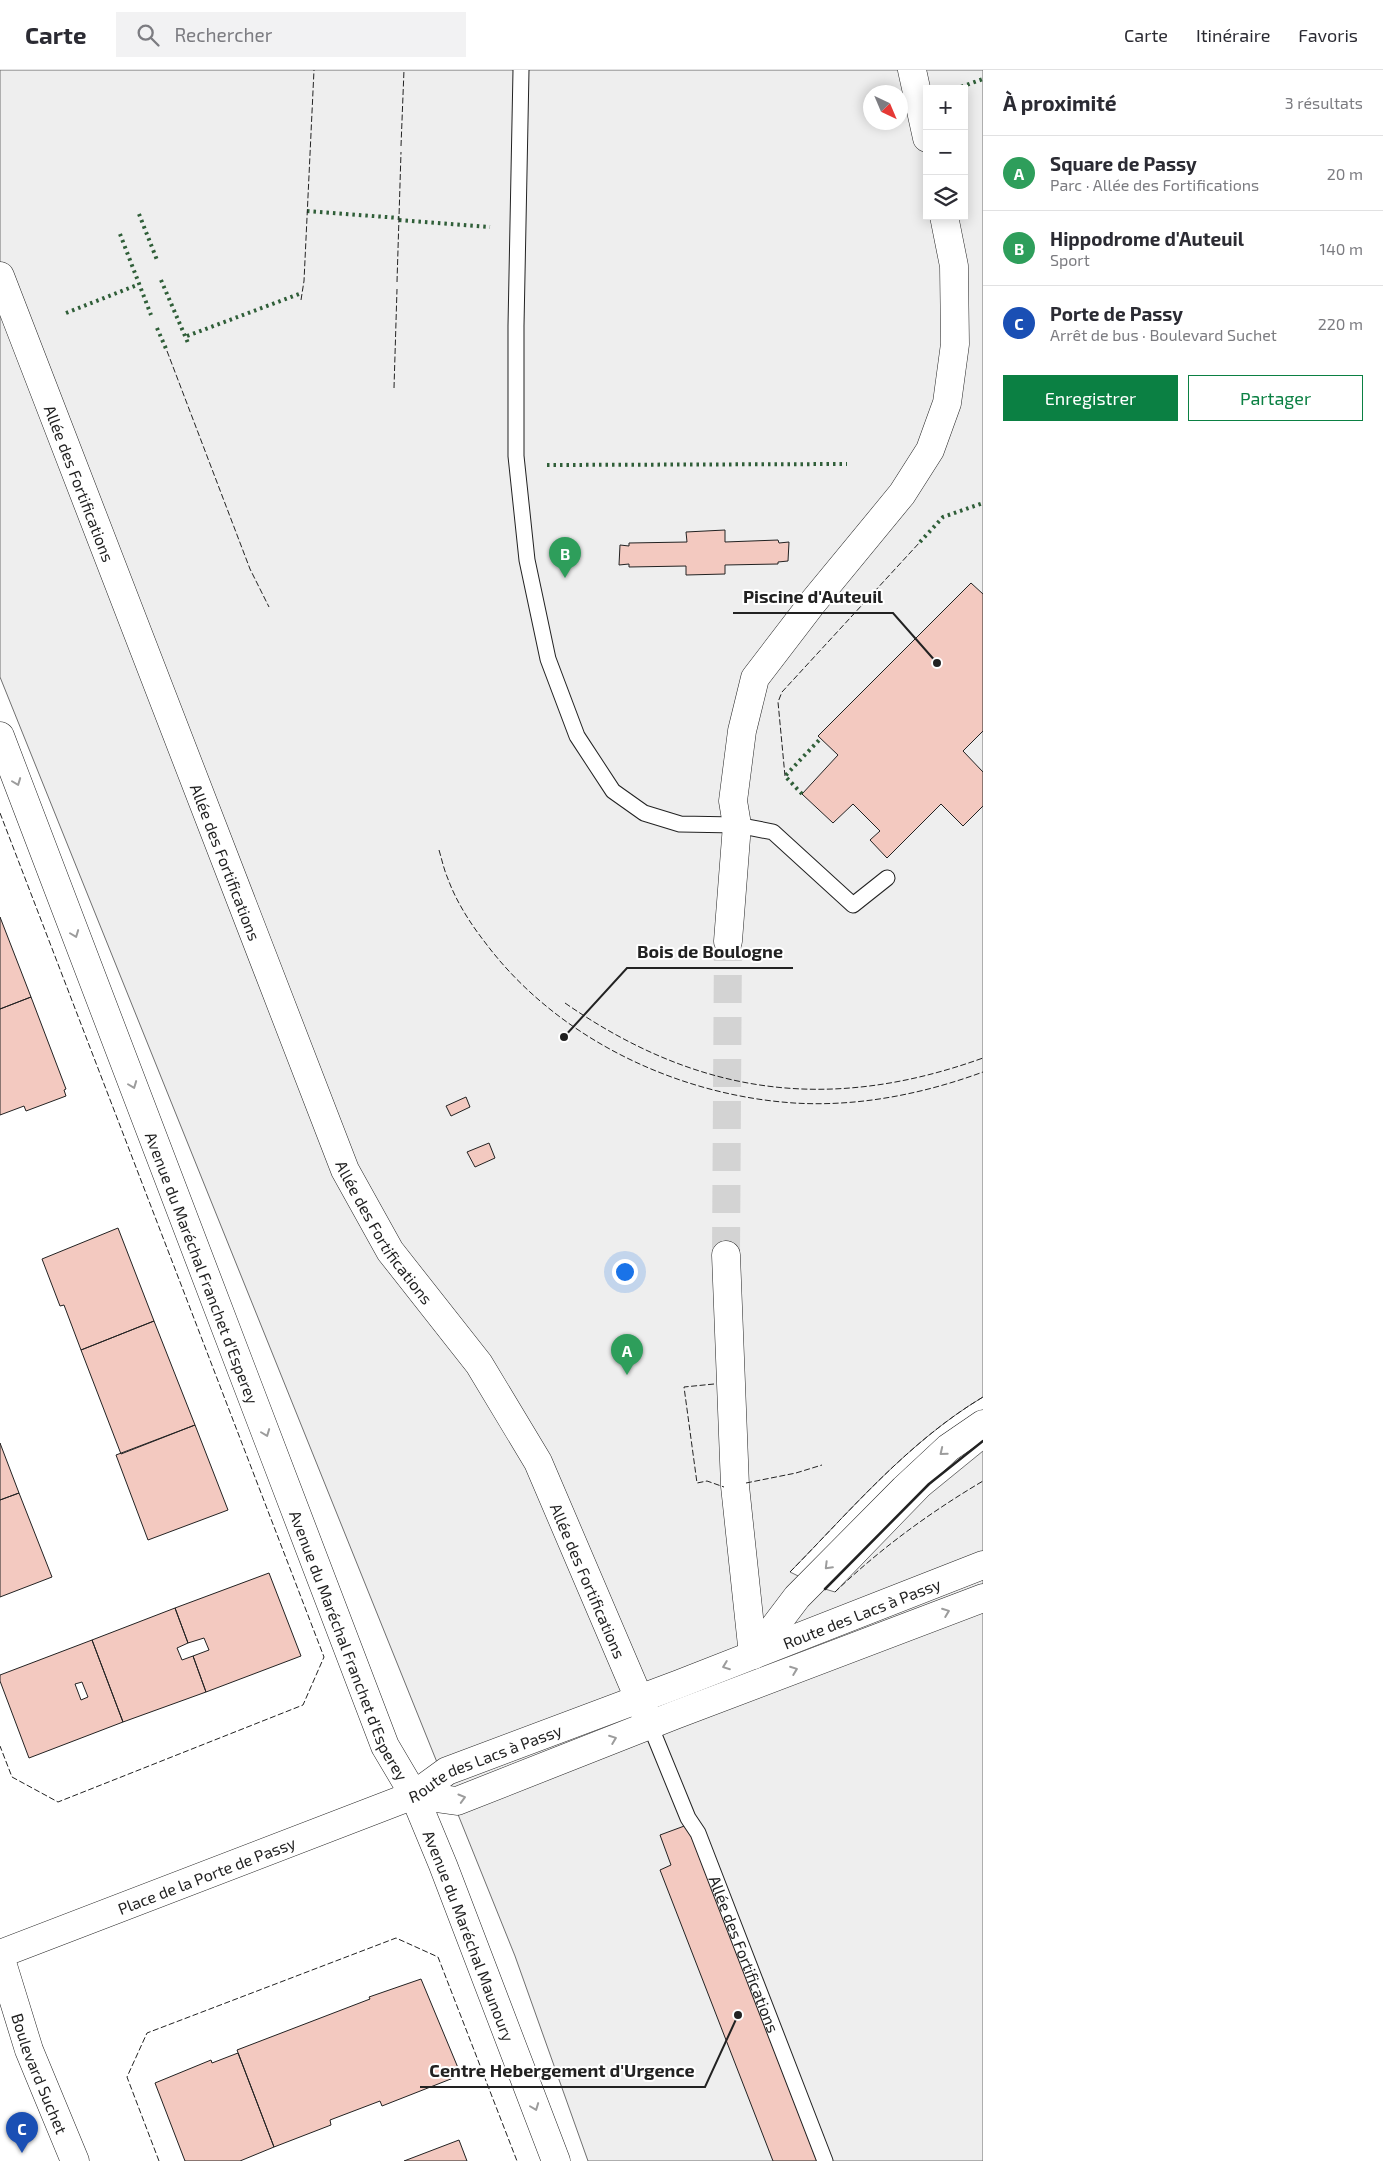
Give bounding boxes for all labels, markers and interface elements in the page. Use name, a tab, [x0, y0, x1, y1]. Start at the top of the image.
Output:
search box	[116, 12, 466, 57]
text: Carte	[25, 20, 86, 49]
icon: search	[134, 21, 162, 49]
text: Rechercher	[174, 23, 272, 46]
text: Carte	[1124, 24, 1168, 46]
text: Itinéraire	[1196, 24, 1270, 46]
text: Favoris	[1298, 24, 1358, 46]
north arrow	[863, 85, 908, 130]
map controls	[923, 85, 968, 220]
button: +	[923, 85, 968, 130]
text: À proximité	[1003, 90, 1117, 115]
text: 3 résultats	[1285, 93, 1363, 112]
button: −	[923, 130, 968, 175]
text: Square de Passy	[1050, 152, 1197, 175]
text: A	[1014, 164, 1024, 183]
text: 20 m	[1327, 164, 1363, 183]
button: layers	[923, 175, 968, 220]
text: Parc · Allée des Fortifications	[1050, 175, 1259, 194]
text: Hippodrome d'Auteuil	[1050, 227, 1244, 250]
text: B	[1014, 239, 1024, 258]
text: 140 m	[1320, 239, 1363, 258]
text: Sport	[1050, 250, 1090, 269]
text: Porte de Passy	[1050, 302, 1183, 325]
text: C	[1014, 314, 1024, 333]
text: 220 m	[1318, 314, 1363, 333]
text: Arrêt de bus · Boulevard Suchet	[1050, 325, 1277, 344]
button: Enregistrer	[1003, 375, 1178, 421]
button: Partager	[1188, 375, 1363, 421]
street label: Allée des Fortifications	[41, 402, 119, 564]
pin: B	[549, 537, 581, 578]
callout: Piscine d'Auteuil	[733, 580, 893, 613]
text: Piscine d'Auteuil	[743, 585, 883, 607]
one-way arrow	[11, 777, 21, 786]
street label: Allée des Fortifications	[187, 781, 265, 943]
one-way arrow	[69, 929, 79, 937]
callout: Bois de Boulogne	[627, 935, 793, 968]
text: Bois de Boulogne	[637, 940, 783, 962]
one-way arrow	[127, 1081, 137, 1089]
street label: Avenue du Maréchal Franchet d'Esperey	[142, 1129, 263, 1407]
street label: Allée des Fortifications	[333, 1158, 437, 1307]
your location	[612, 1259, 638, 1285]
pin: A	[611, 1334, 643, 1375]
one-way arrow	[260, 1429, 270, 1437]
one-way arrow	[940, 1446, 949, 1455]
street label: Allée des Fortifications	[547, 1500, 630, 1661]
street label: Avenue du Maréchal Franchet d'Esperey	[286, 1507, 413, 1784]
one-way arrow	[824, 1560, 833, 1569]
street label: Route des Lacs à Passy	[780, 1573, 943, 1652]
one-way arrow	[941, 1608, 949, 1618]
one-way arrow	[722, 1660, 730, 1670]
one-way arrow	[789, 1666, 797, 1676]
street label: Route des Lacs à Passy	[406, 1719, 565, 1806]
one-way arrow	[608, 1735, 617, 1745]
one-way arrow	[458, 1793, 466, 1804]
street label: Avenue du Maréchal Maunoury	[420, 1827, 519, 2044]
street label: Place de la Porte de Passy	[115, 1832, 298, 1917]
street label: Allée des Fortifications	[706, 1873, 784, 2035]
street label: Boulevard Suchet	[9, 2011, 72, 2136]
callout: Centre Hebergement d'Urgence	[420, 2054, 705, 2087]
text: Centre Hebergement d'Urgence	[429, 2059, 695, 2081]
one-way arrow	[529, 2102, 539, 2111]
pin: C	[6, 2112, 38, 2153]

